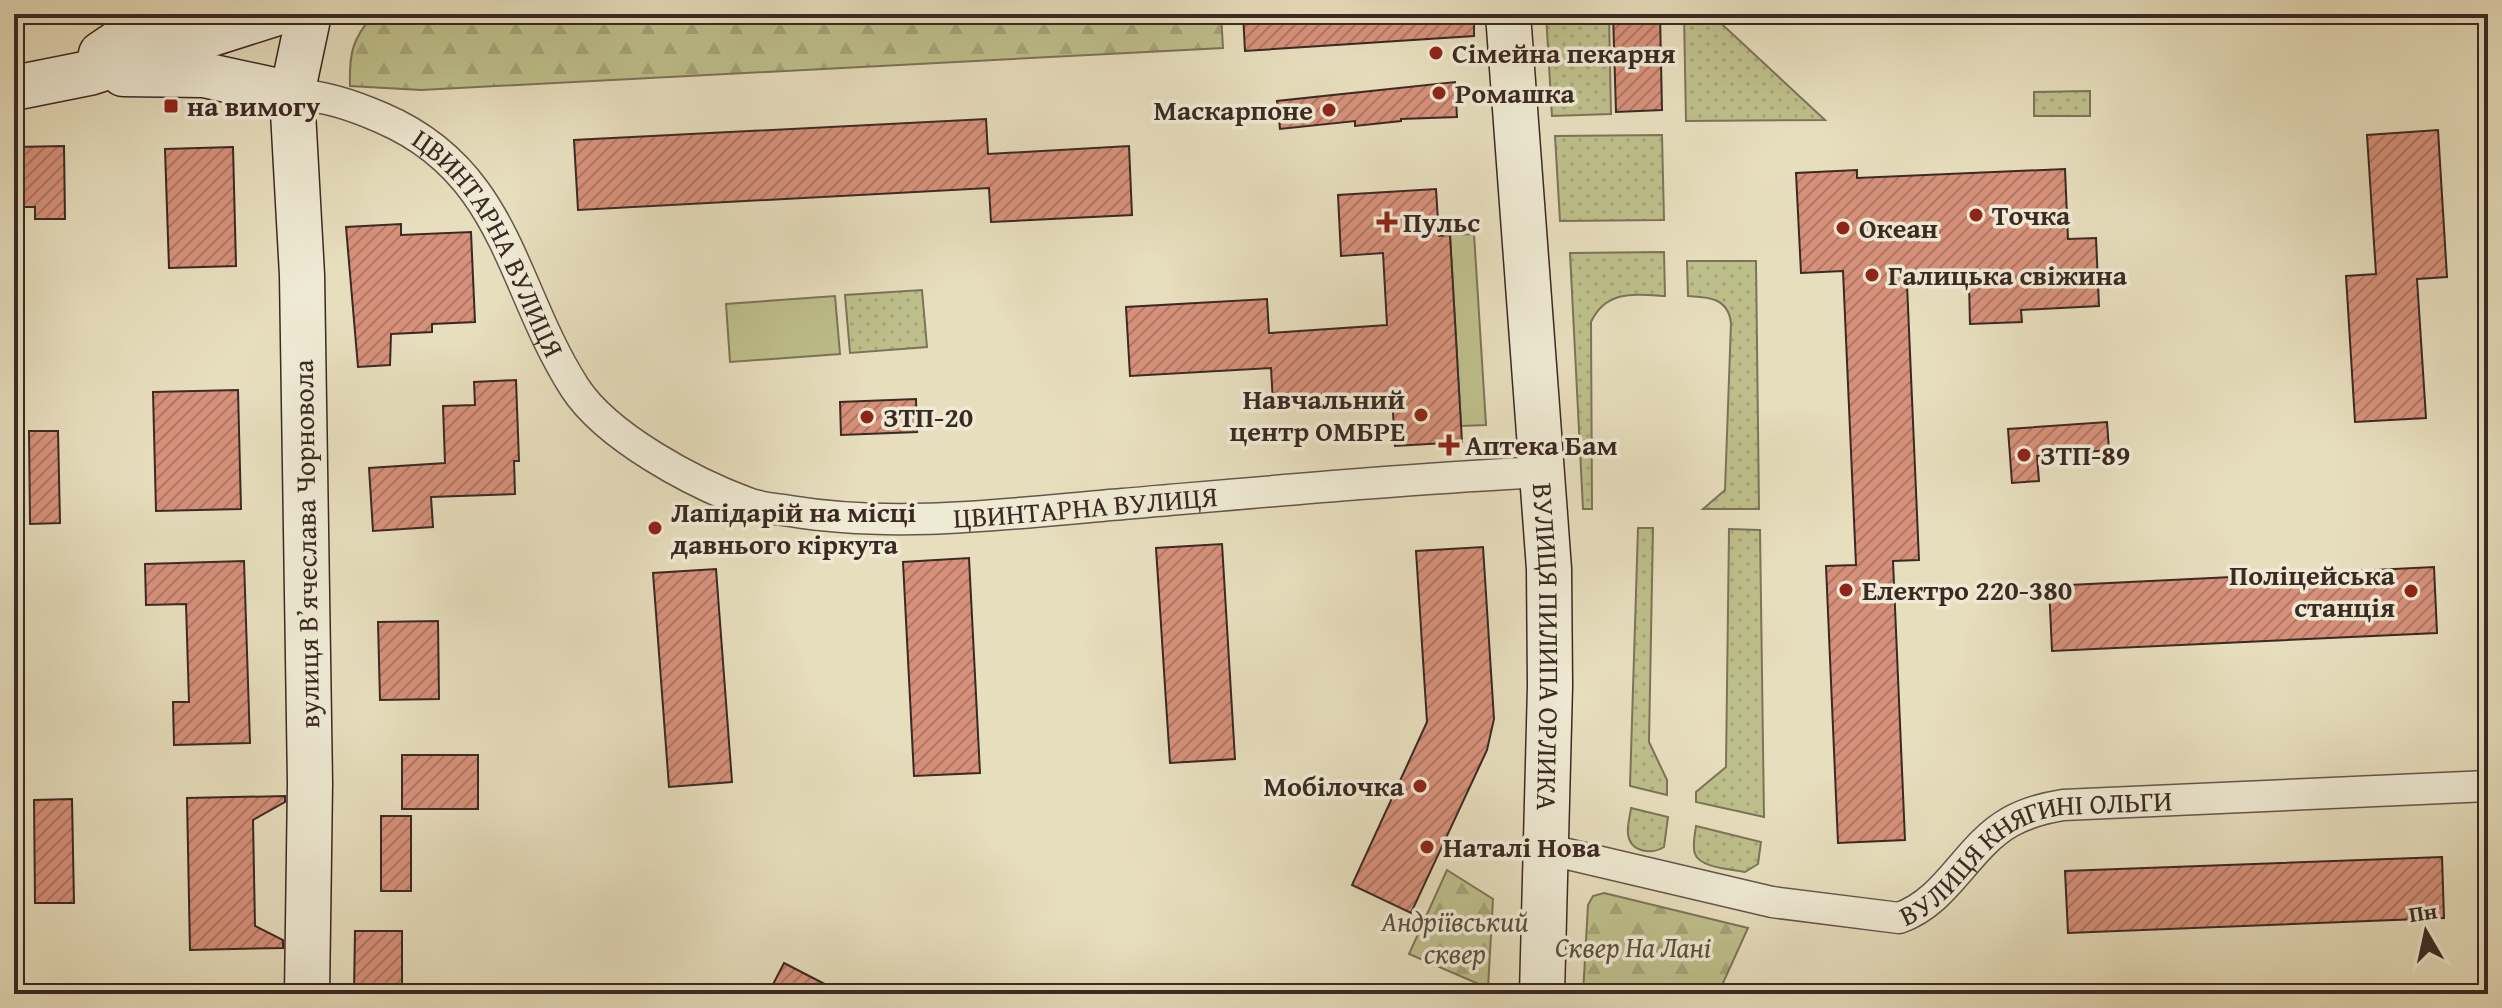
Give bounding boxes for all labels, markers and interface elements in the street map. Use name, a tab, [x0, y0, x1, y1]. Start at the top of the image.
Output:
place label: Сімейна пекарня	[1452, 32, 1676, 73]
marker: Сімейна пекарня	[1427, 44, 1445, 62]
place label: Ромашка	[1455, 72, 1576, 113]
marker: Ромашка	[1430, 84, 1448, 102]
place label: на вимогу	[187, 85, 321, 126]
place label: Маскарпоне	[1153, 89, 1313, 130]
marker: на вимогу	[162, 97, 180, 115]
marker: Маскарпоне	[1320, 101, 1338, 119]
street label: ЦВИНТАРНА ВУЛИЦЯ	[404, 118, 575, 364]
place label: Точка	[1992, 194, 2071, 235]
place label: Пульс	[1403, 201, 1480, 242]
marker: Точка	[1967, 206, 1985, 224]
place label: Океан	[1859, 207, 1938, 248]
marker: Пульс	[1378, 213, 1396, 231]
marker: Океан	[1834, 219, 1852, 237]
place label: Галицька свіжина	[1888, 254, 2128, 295]
marker: Галицька свіжина	[1863, 266, 1881, 284]
street label: вулиця Вʼячеслава Чорновола	[282, 359, 329, 729]
place label: Навчальний центр ОМБРЕ	[1230, 378, 1405, 451]
place label: ЗТП-20	[883, 396, 973, 437]
marker: Навчальний центр ОМБРЕ	[1412, 406, 1430, 424]
marker: ЗТП-20	[858, 408, 876, 426]
place label: Аптека Бам	[1465, 424, 1618, 465]
place label: ЗТП-89	[2040, 434, 2130, 475]
marker: Аптека Бам	[1440, 436, 1458, 454]
marker: ЗТП-89	[2015, 446, 2033, 464]
street label: ЦВИНТАРНА ВУЛИЦЯ	[952, 475, 1219, 538]
street label: ВУЛИЦЯ ПИЛИПА ОРЛИКА	[1523, 481, 1571, 811]
place label: Лапідарій на місці давнього кіркута	[671, 491, 916, 564]
marker: Лапідарій на місці давнього кіркута	[646, 519, 664, 537]
place label: Поліцейська станція	[2229, 554, 2396, 627]
place label: Електро 220-380	[1862, 569, 2072, 610]
marker: Електро 220-380	[1837, 581, 1855, 599]
marker: Поліцейська станція	[2402, 582, 2420, 600]
place label: Мобілочка	[1263, 765, 1405, 806]
marker: Мобілочка	[1411, 777, 1429, 795]
street label: ВУЛИЦЯ КНЯГИНІ ОЛЬГИ	[1892, 779, 2173, 936]
place label: Наталі Нова	[1443, 826, 1601, 867]
marker: Наталі Нова	[1418, 838, 1436, 856]
north arrow	[2386, 892, 2466, 972]
text: Пн	[2406, 894, 2439, 930]
park label: Андріївський сквер	[1380, 900, 1529, 973]
park label: Сквер На Лані	[1555, 926, 1711, 967]

